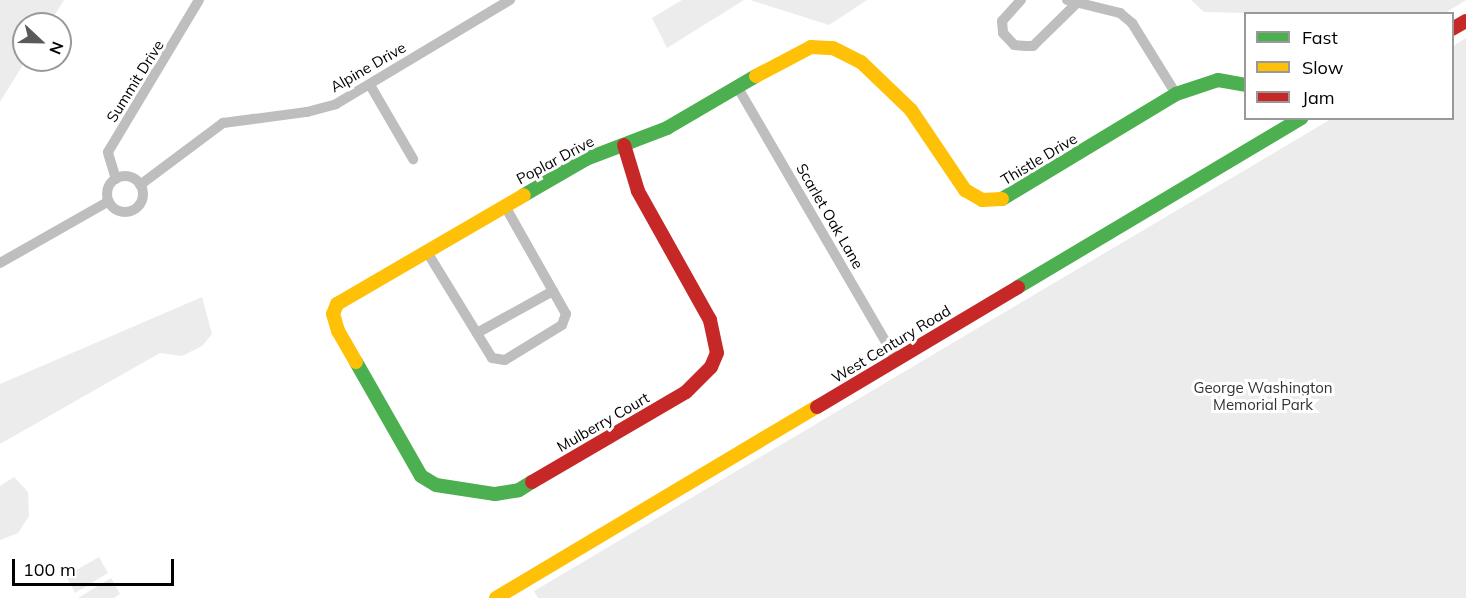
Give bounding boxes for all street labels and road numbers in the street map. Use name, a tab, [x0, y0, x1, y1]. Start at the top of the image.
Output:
street label: Summit Drive	[103, 37, 167, 125]
street label: Alpine Drive	[327, 38, 409, 96]
street label: Thistle Drive	[998, 129, 1080, 189]
street label: Poplar Drive	[513, 132, 597, 188]
street label: Scarlet Oak Lane	[793, 160, 867, 272]
street label: West Century Road	[828, 301, 954, 387]
street label: Mulberry Court	[554, 388, 652, 456]

